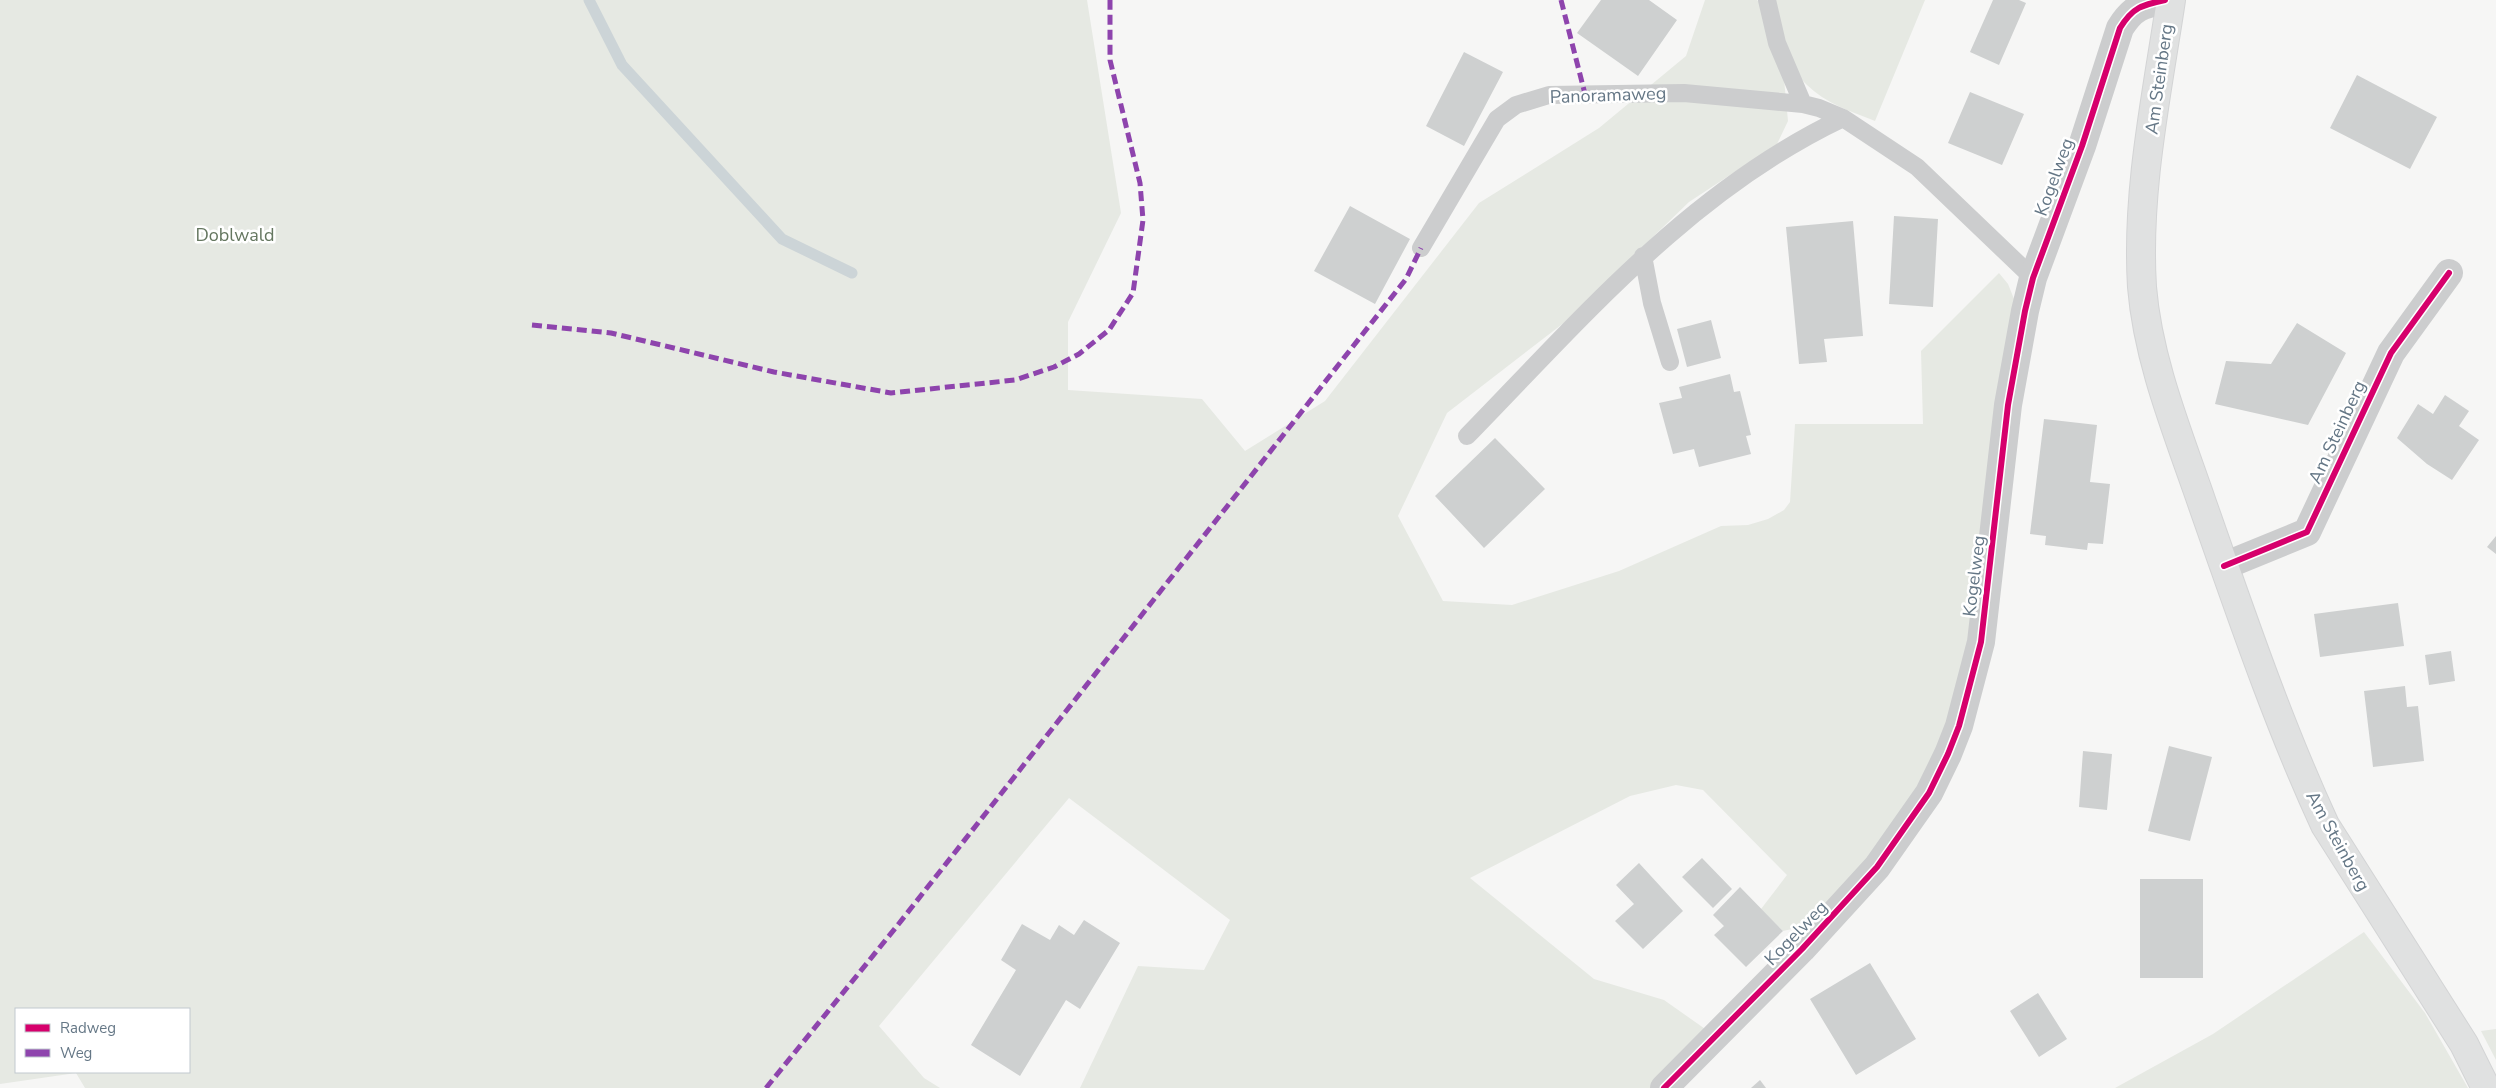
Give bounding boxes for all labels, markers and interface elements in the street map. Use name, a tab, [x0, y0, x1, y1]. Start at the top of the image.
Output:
street label: Am Steinberg	[2139, 22, 2179, 136]
street label: Panoramaweg	[1549, 81, 1667, 109]
street label: Kogelweg	[2029, 135, 2079, 219]
park label: Doblwald	[195, 223, 275, 247]
street label: Am Steinberg	[2303, 376, 2371, 488]
street label: Kogelweg	[1957, 534, 1991, 618]
street label: Am Steinberg	[2301, 786, 2375, 896]
street label: Kogelweg	[1759, 895, 1833, 971]
legend	[15, 1008, 190, 1073]
text: Radweg	[60, 1018, 116, 1038]
text: Weg	[60, 1043, 92, 1063]

